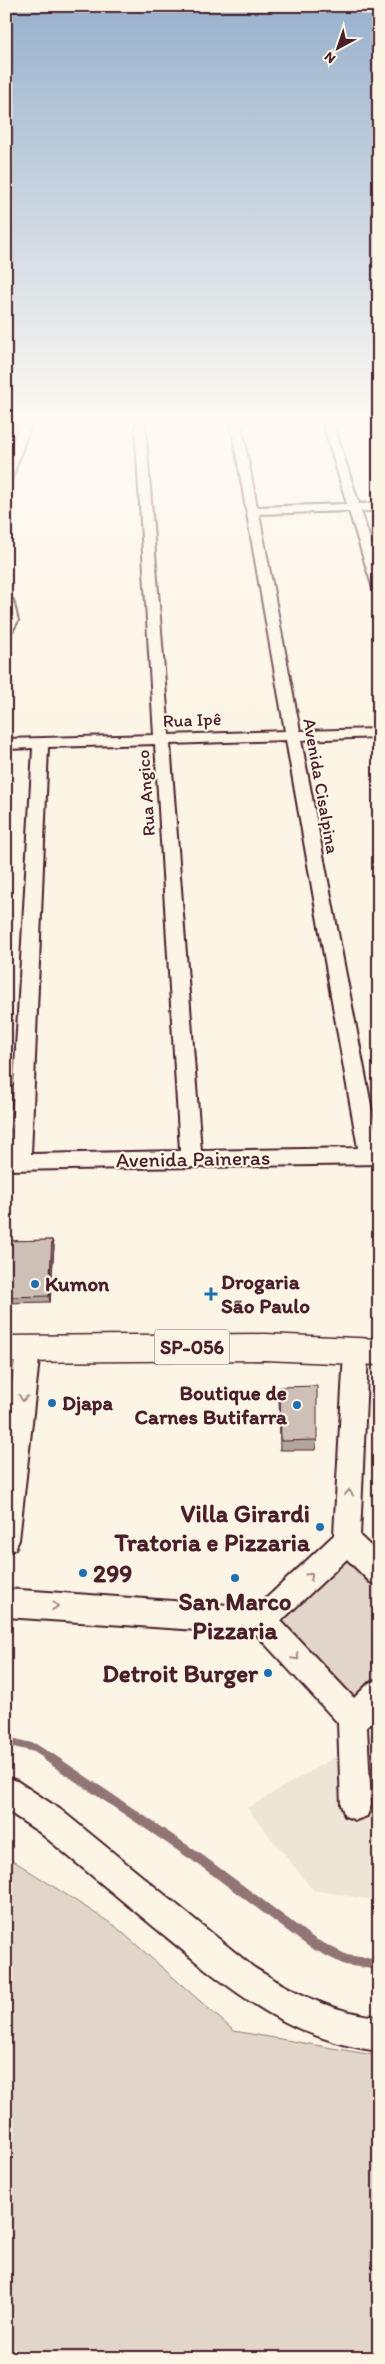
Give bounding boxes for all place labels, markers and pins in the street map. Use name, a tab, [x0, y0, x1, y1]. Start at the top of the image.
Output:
place label: Drogaria São Paulo	[221, 1269, 310, 1318]
place label: Kumon	[45, 1271, 110, 1296]
marker: Kumon	[29, 1278, 41, 1290]
marker: Drogaria São Paulo	[205, 1288, 217, 1300]
place label: Boutique de Carnes Butifarra	[135, 1380, 288, 1429]
place label: Djapa	[62, 1390, 113, 1416]
marker: Djapa	[46, 1397, 58, 1409]
marker: Boutique de Carnes Butifarra	[291, 1399, 303, 1411]
place label: Villa Girardi Tratoria e Pizzaria	[113, 1498, 311, 1557]
marker: Villa Girardi Tratoria e Pizzaria	[314, 1521, 326, 1533]
place label: 299	[93, 1558, 132, 1588]
marker: 299	[77, 1567, 89, 1579]
marker: San Marco Pizzaria	[229, 1572, 241, 1584]
place label: San Marco Pizzaria	[178, 1586, 292, 1645]
place label: Detroit Burger	[102, 1658, 259, 1689]
marker: Detroit Burger	[262, 1667, 274, 1679]

